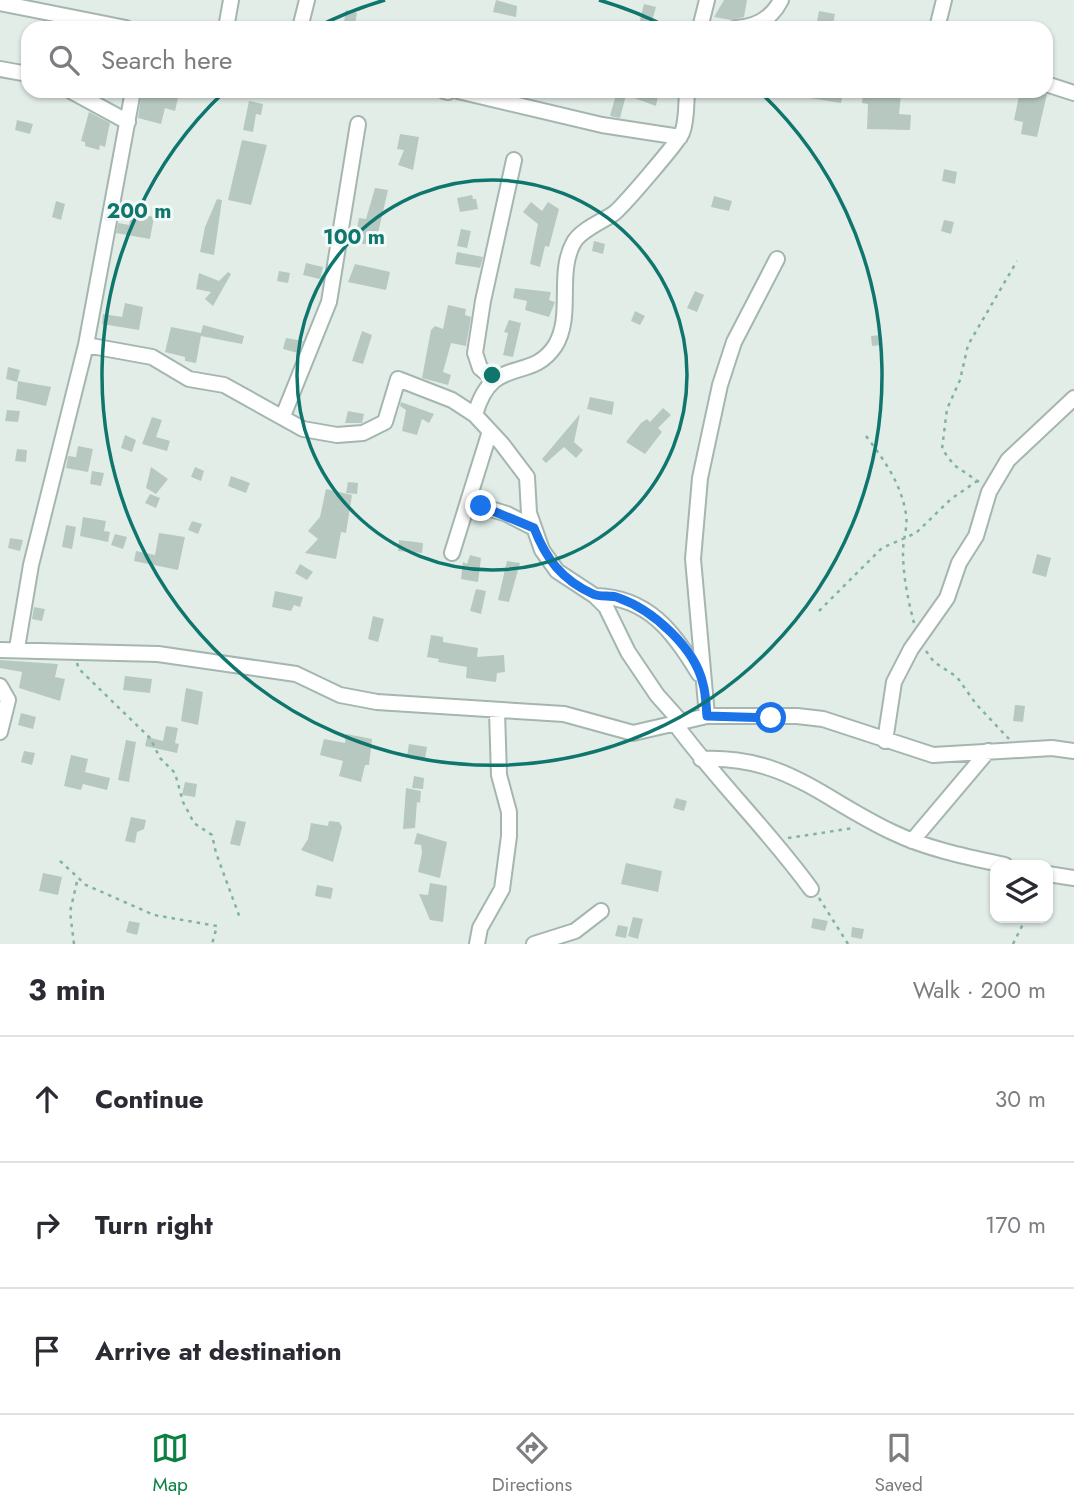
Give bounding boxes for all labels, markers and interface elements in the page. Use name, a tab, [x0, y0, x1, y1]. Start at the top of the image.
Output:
search box	[21, 21, 1053, 98]
icon: search	[45, 41, 83, 79]
text: Search here	[101, 41, 233, 79]
text: 200 m	[106, 196, 172, 226]
text: 100 m	[323, 222, 385, 252]
centre of rings	[480, 363, 504, 387]
route end	[465, 490, 496, 521]
route start	[755, 702, 786, 733]
map controls	[990, 860, 1053, 923]
button: layers	[990, 860, 1053, 923]
text: 3 min	[28, 968, 106, 1011]
text: Walk · 200 m	[913, 973, 1046, 1007]
icon: ahead	[28, 1080, 66, 1118]
text: Continue	[95, 1080, 204, 1118]
text: 30 m	[995, 1082, 1046, 1116]
icon: right	[28, 1206, 66, 1244]
text: Turn right	[95, 1206, 213, 1244]
text: 170 m	[985, 1208, 1046, 1242]
icon: arrive	[28, 1332, 66, 1370]
text: Arrive at destination	[95, 1332, 342, 1370]
tab: Map	[151, 1429, 189, 1498]
tab: Directions	[492, 1429, 572, 1498]
tab: Saved	[875, 1429, 923, 1498]

